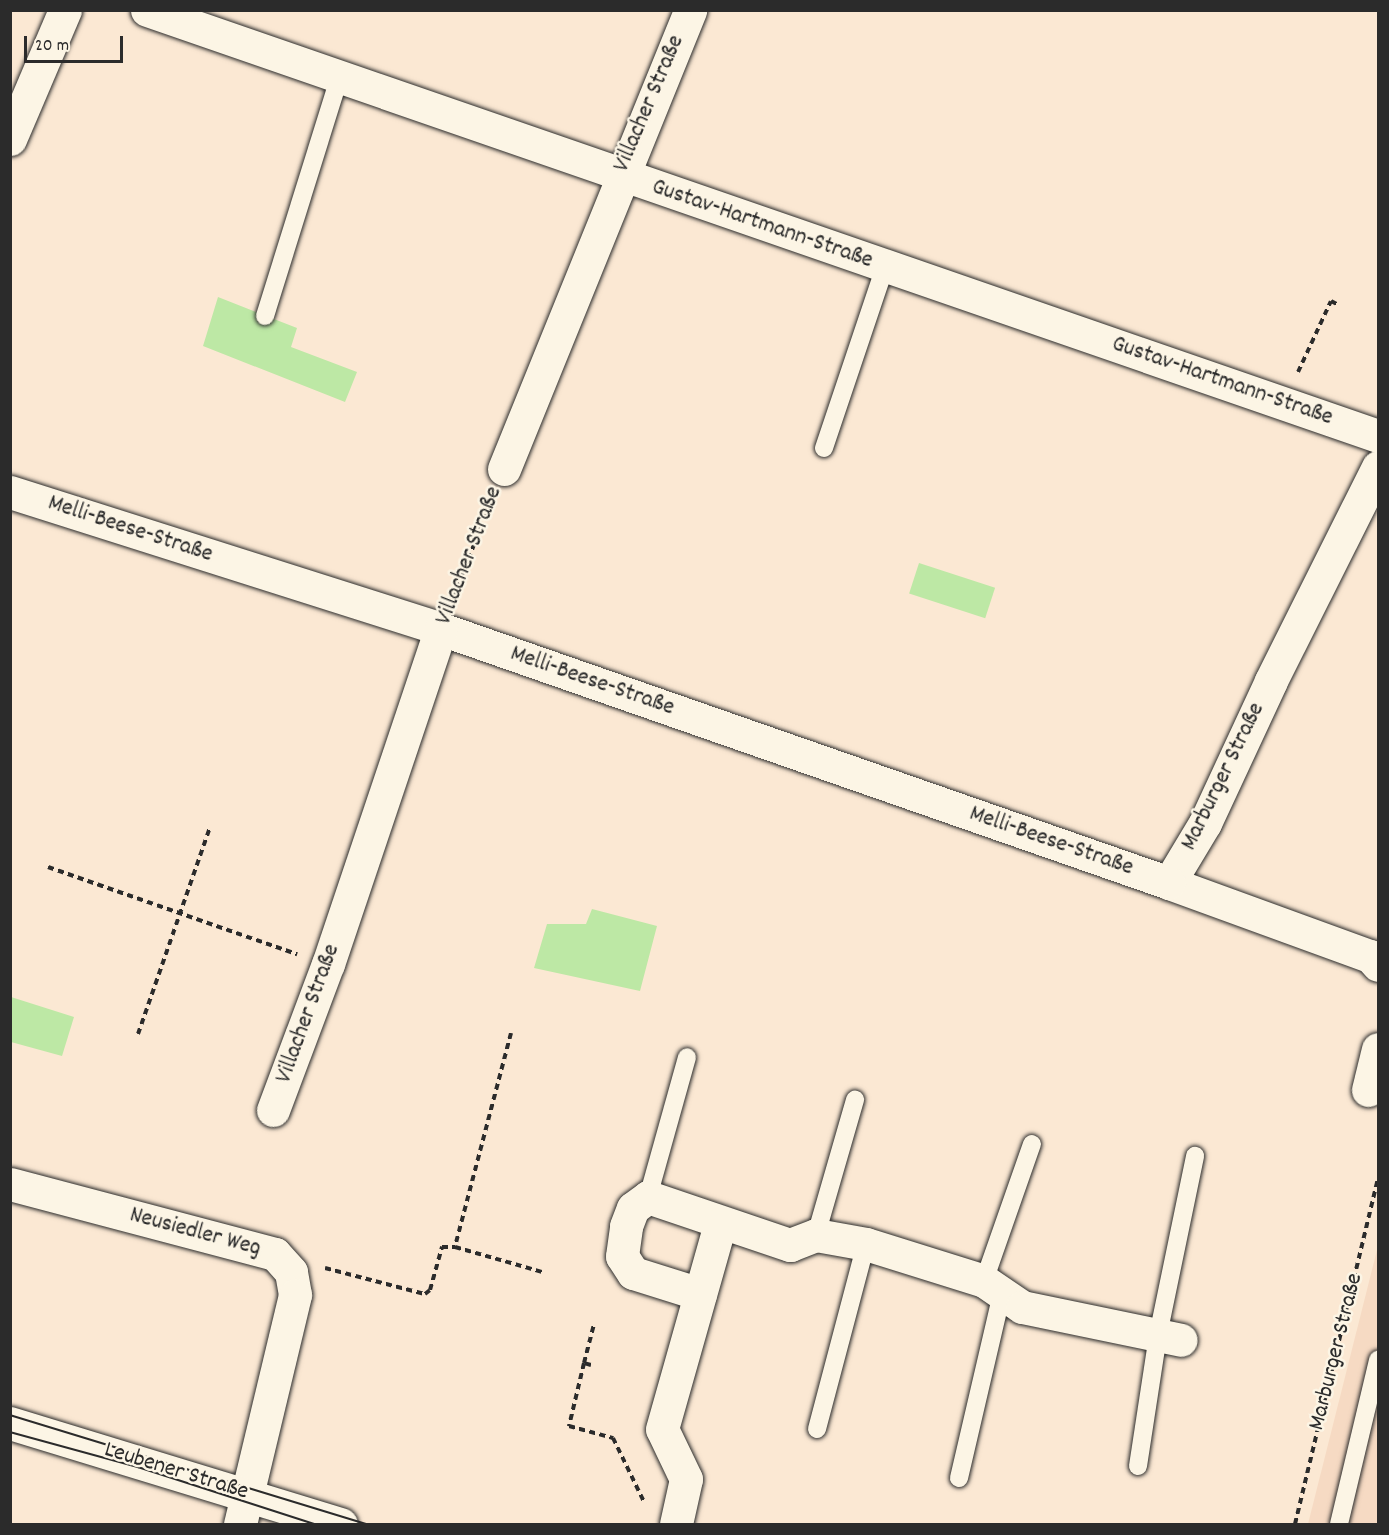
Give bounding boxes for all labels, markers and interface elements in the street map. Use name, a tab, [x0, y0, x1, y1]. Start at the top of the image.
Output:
scale bar	[27, 24, 126, 62]
street label: Villacher Straße	[608, 31, 692, 177]
text: 20 m	[35, 34, 69, 59]
street label: Gustav-Hartmann-Straße	[648, 174, 876, 276]
street label: Gustav-Hartmann-Straße	[1108, 331, 1336, 433]
street label: Villacher Straße	[430, 483, 510, 629]
street label: Melli-Beese-Straße	[44, 490, 216, 570]
street label: Melli-Beese-Straße	[506, 640, 678, 724]
street label: Marburger Straße	[1176, 698, 1272, 856]
street label: Melli-Beese-Straße	[965, 800, 1137, 884]
street label: Villacher Straße	[271, 941, 347, 1087]
street label: Neusiedler Weg	[126, 1202, 264, 1264]
street label: Marburger Straße	[1304, 1270, 1370, 1434]
street label: Leubener Straße	[100, 1436, 252, 1508]

